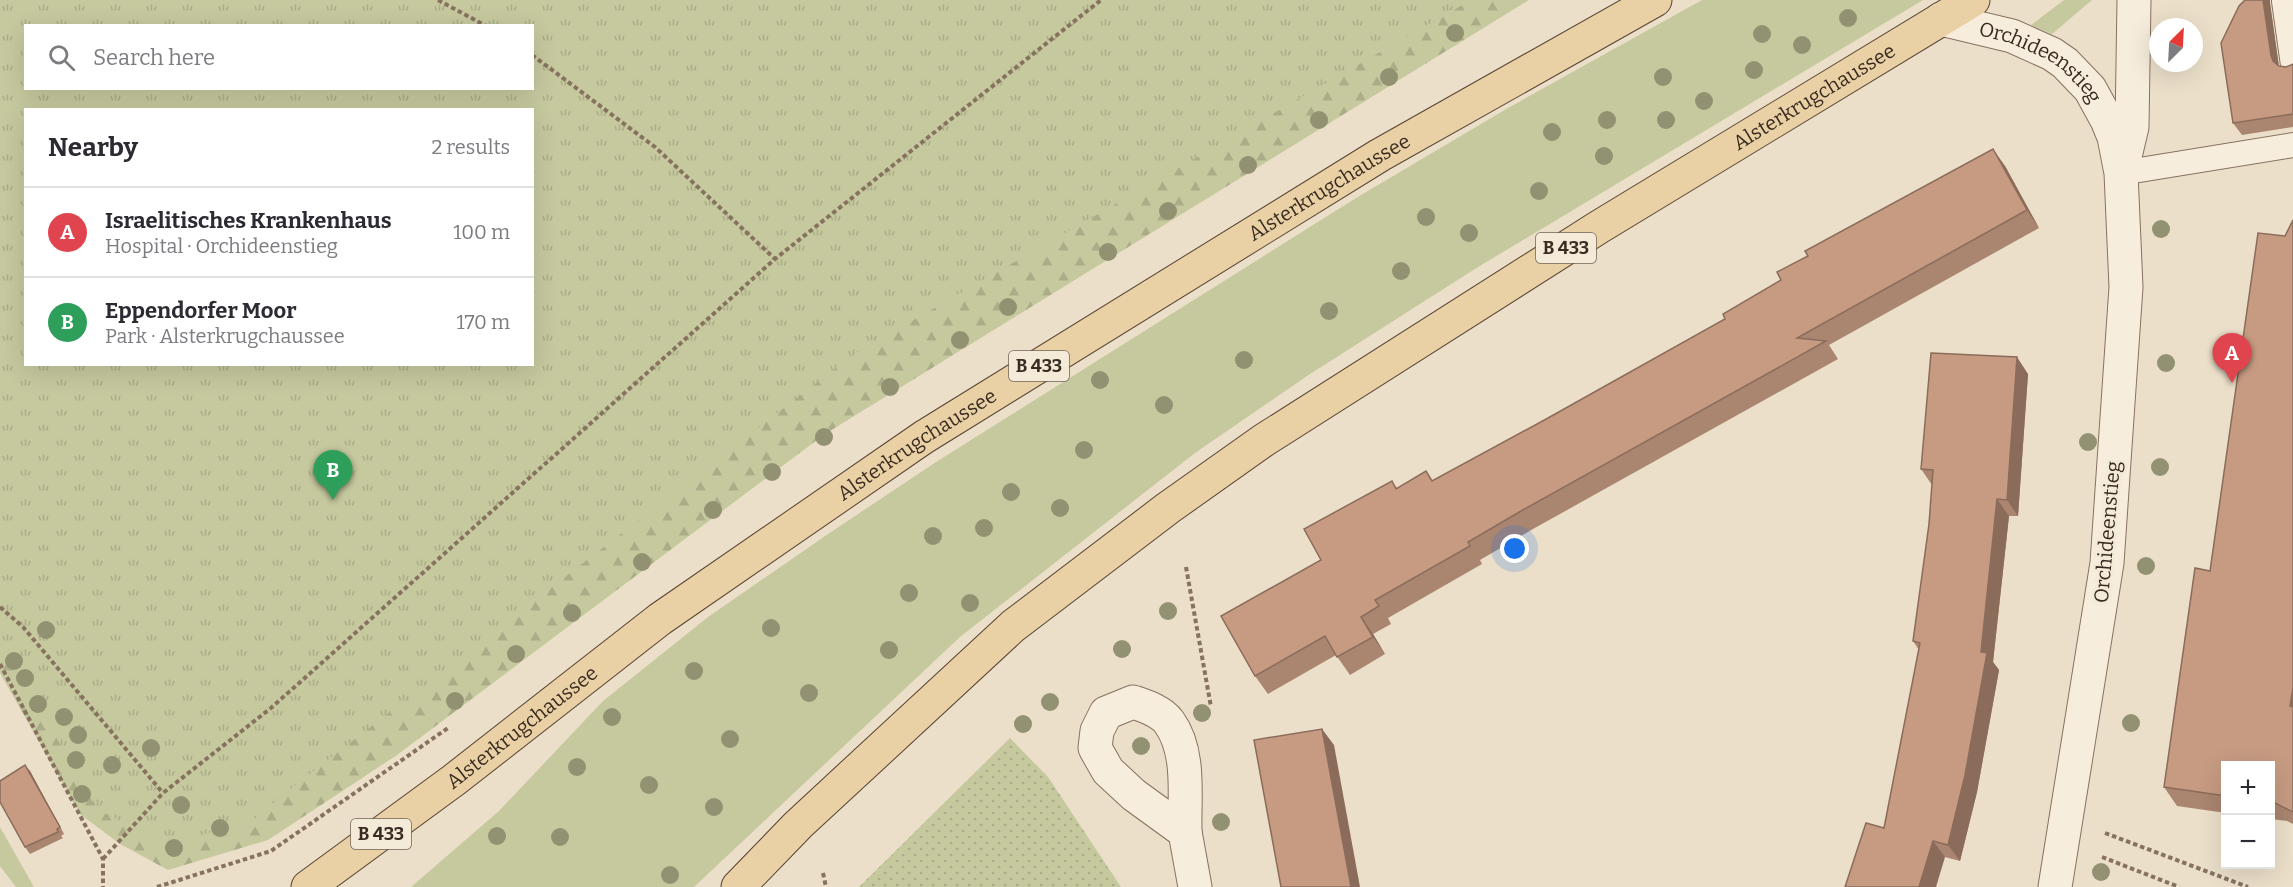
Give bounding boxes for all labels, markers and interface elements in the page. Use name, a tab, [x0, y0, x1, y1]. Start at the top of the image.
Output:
street label: Orchideenstieg	[1977, 17, 2107, 107]
north arrow	[2149, 18, 2203, 72]
search box	[24, 24, 534, 90]
street label: Alsterkrugchaussee	[1728, 38, 1899, 155]
icon: search	[45, 41, 78, 74]
text: Search here	[93, 44, 215, 71]
street label: Alsterkrugchaussee	[1244, 129, 1414, 246]
text: Nearby	[48, 132, 138, 163]
text: 2 results	[431, 135, 510, 159]
text: Israelitisches Krankenhaus	[105, 207, 392, 234]
text: A	[60, 220, 75, 244]
text: 100 m	[453, 220, 510, 244]
road number: B 433	[1536, 233, 1596, 263]
text: Hospital · Orchideenstieg	[105, 234, 338, 258]
text: Eppendorfer Moor	[105, 297, 297, 324]
text: B	[61, 310, 74, 334]
text: 170 m	[457, 310, 510, 334]
text: Park · Alsterkrugchaussee	[105, 324, 345, 348]
pin: A	[2212, 334, 2252, 383]
road number: B 433	[1009, 351, 1069, 381]
street label: Alsterkrugchaussee	[832, 383, 1001, 505]
pin: B	[314, 450, 352, 500]
street label: Orchideenstieg	[2089, 460, 2125, 604]
your location	[1500, 534, 1529, 563]
street label: Alsterkrugchaussee	[441, 660, 602, 794]
map controls	[2221, 761, 2275, 869]
button: +	[2221, 761, 2275, 815]
button: −	[2221, 815, 2275, 869]
road number: B 433	[351, 819, 411, 849]

